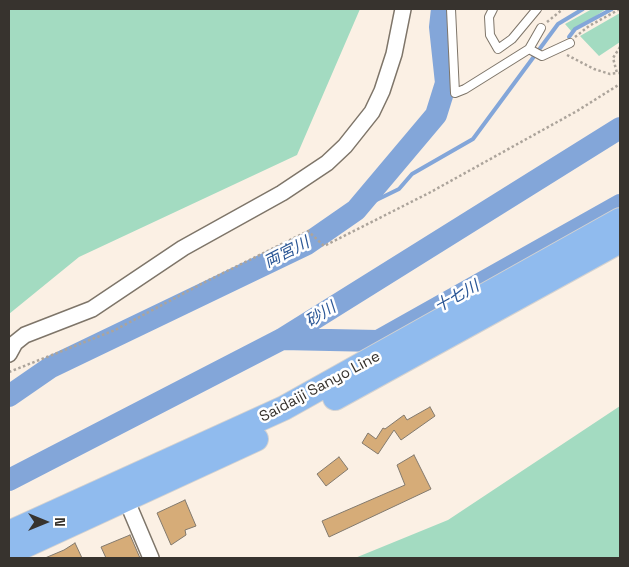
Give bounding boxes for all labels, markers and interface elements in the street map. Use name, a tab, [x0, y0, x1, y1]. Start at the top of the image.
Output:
water label: 両宮川	[261, 234, 313, 272]
water label: 十七川	[431, 277, 483, 317]
water label: 砂川	[302, 298, 340, 332]
street label: Saidaiji Sanyo Line	[257, 348, 383, 426]
north arrow	[20, 497, 70, 547]
text: N	[51, 517, 69, 527]

